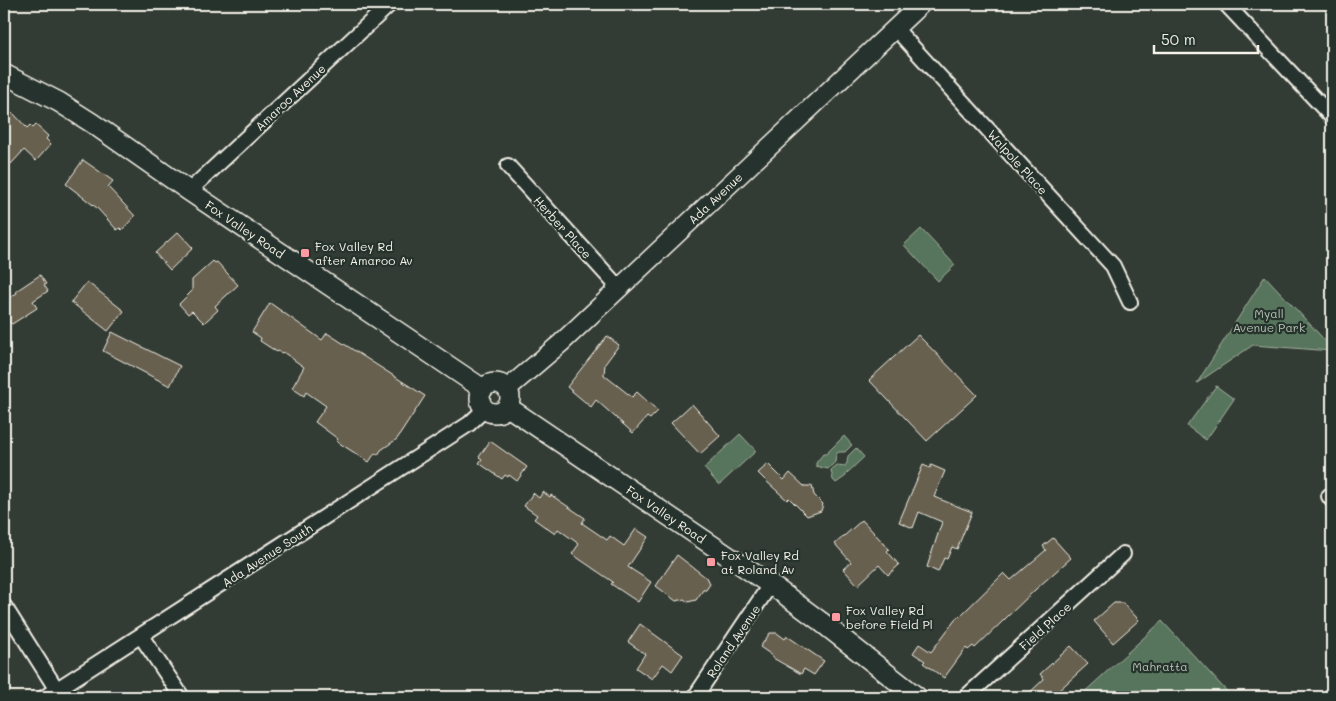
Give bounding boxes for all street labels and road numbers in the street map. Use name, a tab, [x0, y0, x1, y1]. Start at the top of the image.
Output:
street label: Amaroo Avenue	[251, 60, 329, 134]
street label: Walpole Place	[985, 126, 1051, 198]
street label: Ada Avenue	[684, 169, 746, 227]
street label: Herber Place	[531, 192, 595, 262]
street label: Fox Valley Road	[202, 197, 288, 262]
street label: Fox Valley Road	[623, 482, 709, 547]
street label: Ada Avenue South	[219, 520, 316, 590]
street label: Field Place	[1016, 598, 1074, 654]
street label: Roland Avenue	[703, 601, 763, 681]

